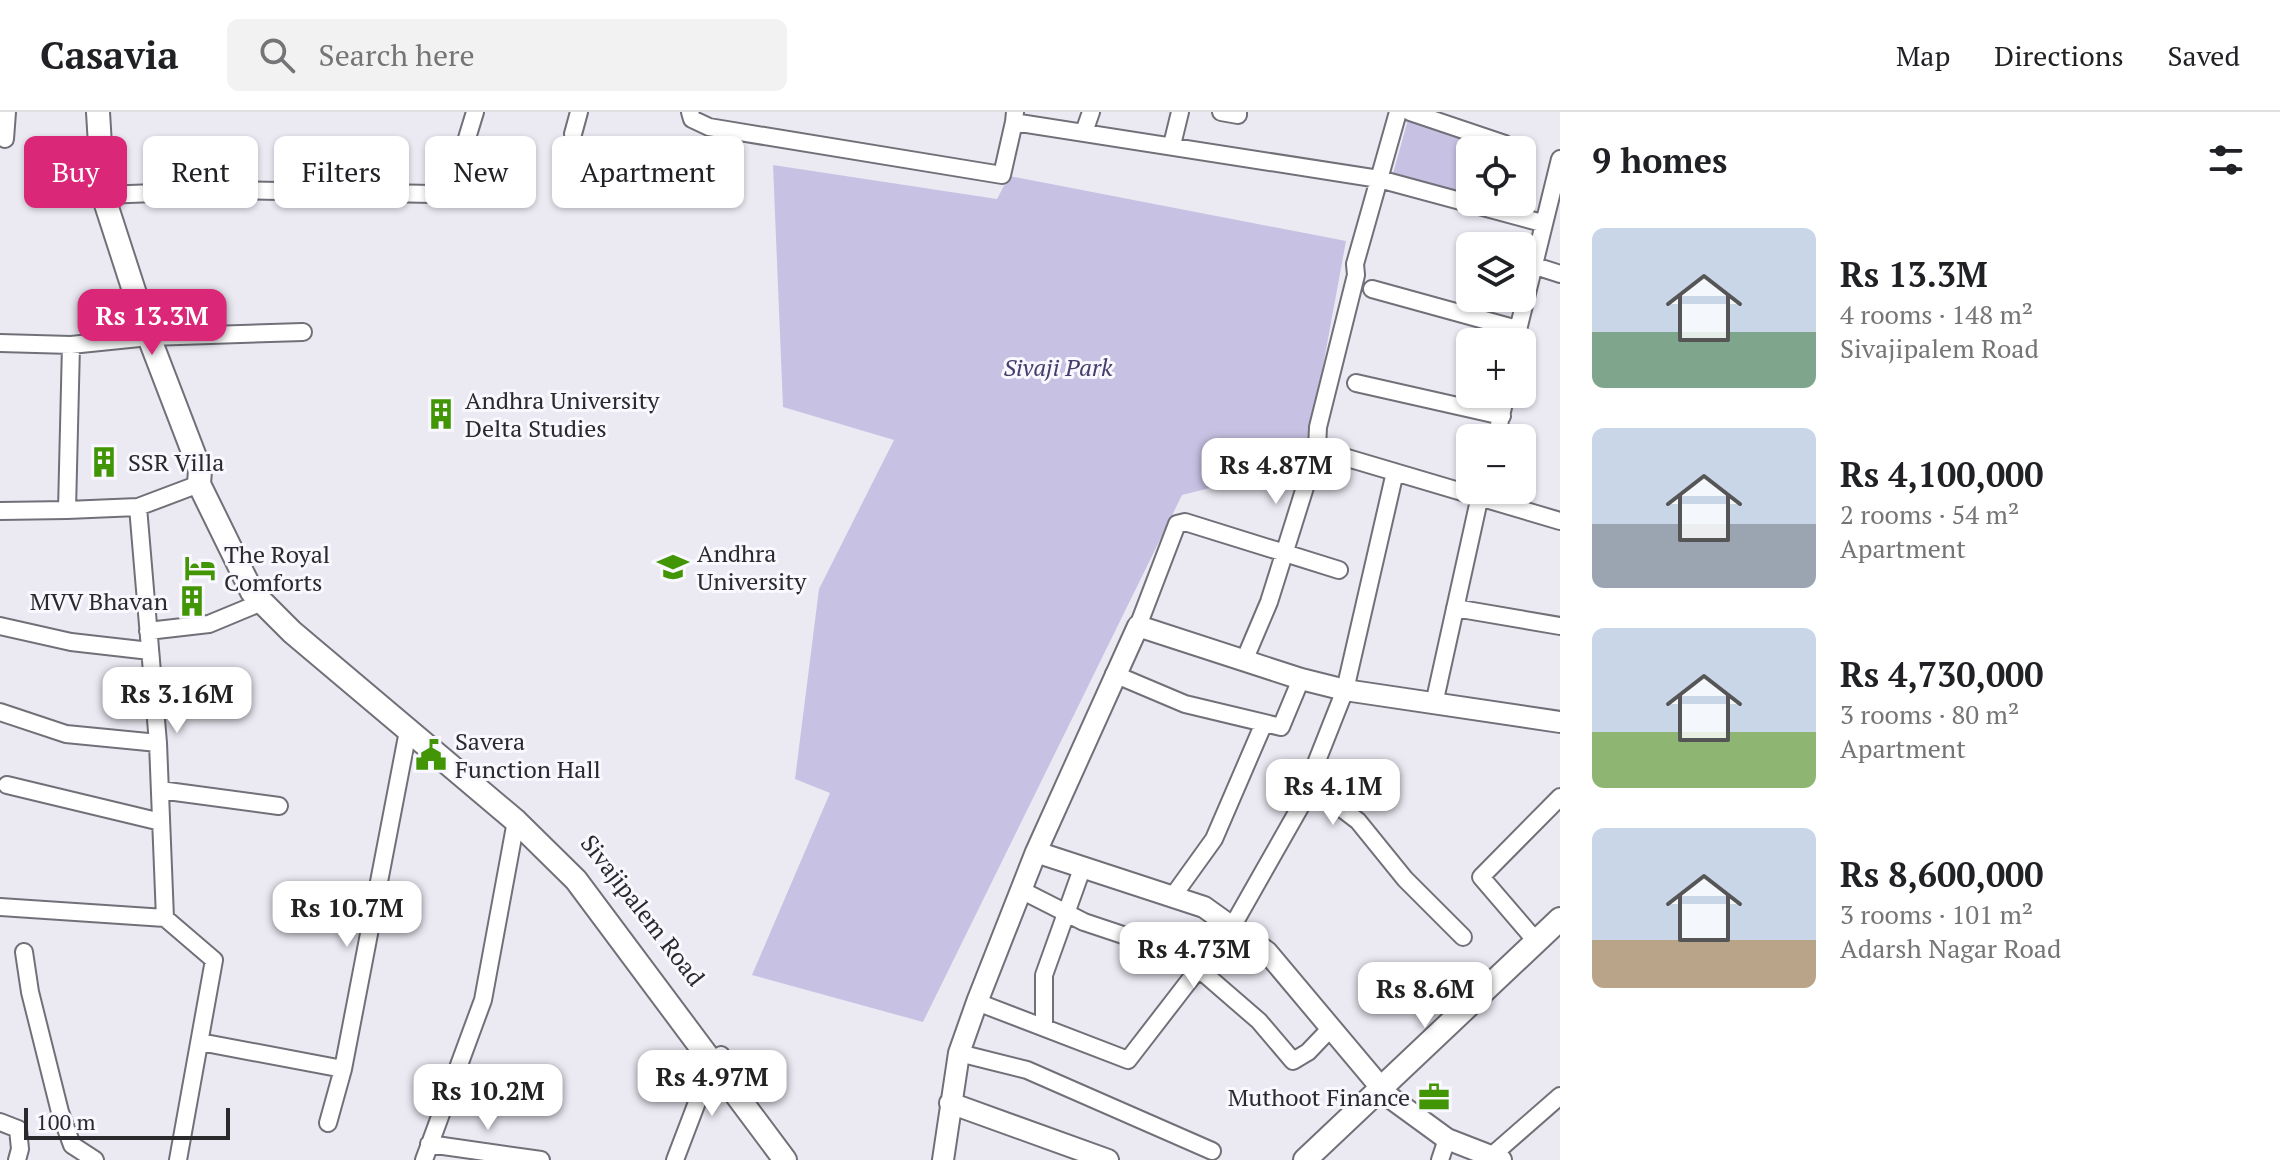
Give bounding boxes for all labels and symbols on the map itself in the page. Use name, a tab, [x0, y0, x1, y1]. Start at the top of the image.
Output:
pin: Rs 13.3M	[69, 289, 235, 357]
park label: Sivaji Park	[1003, 351, 1113, 383]
place label: Andhra University Delta Studies	[465, 384, 660, 444]
building icon: Andhra University Delta Studies	[424, 397, 458, 431]
pin: Rs 4.87M	[1193, 438, 1359, 506]
building icon: SSR Villa	[87, 445, 121, 479]
place label: SSR Villa	[128, 446, 224, 478]
place label: Andhra University	[697, 537, 807, 597]
place label: The Royal Comforts	[224, 538, 330, 598]
school or university icon: Andhra University	[656, 550, 690, 584]
hotel icon: The Royal Comforts	[183, 551, 217, 585]
building icon: MVV Bhavan	[175, 584, 209, 618]
place label: MVV Bhavan	[30, 585, 168, 617]
pin: Rs 3.16M	[94, 667, 260, 735]
place label: Savera Function Hall	[455, 725, 601, 785]
public building icon: Savera Function Hall	[414, 738, 448, 772]
pin: Rs 4.1M	[1259, 759, 1407, 827]
street label: Sivajipalem Road	[574, 828, 712, 992]
pin: Rs 10.7M	[264, 881, 430, 949]
pin: Rs 4.73M	[1111, 922, 1277, 990]
pin: Rs 8.6M	[1351, 962, 1499, 1030]
pin: Rs 4.97M	[629, 1050, 795, 1118]
pin: Rs 10.2M	[405, 1064, 571, 1132]
office icon: Muthoot Finance	[1417, 1080, 1451, 1114]
place label: Muthoot Finance	[1228, 1081, 1410, 1113]
scale bar	[24, 1104, 230, 1140]

